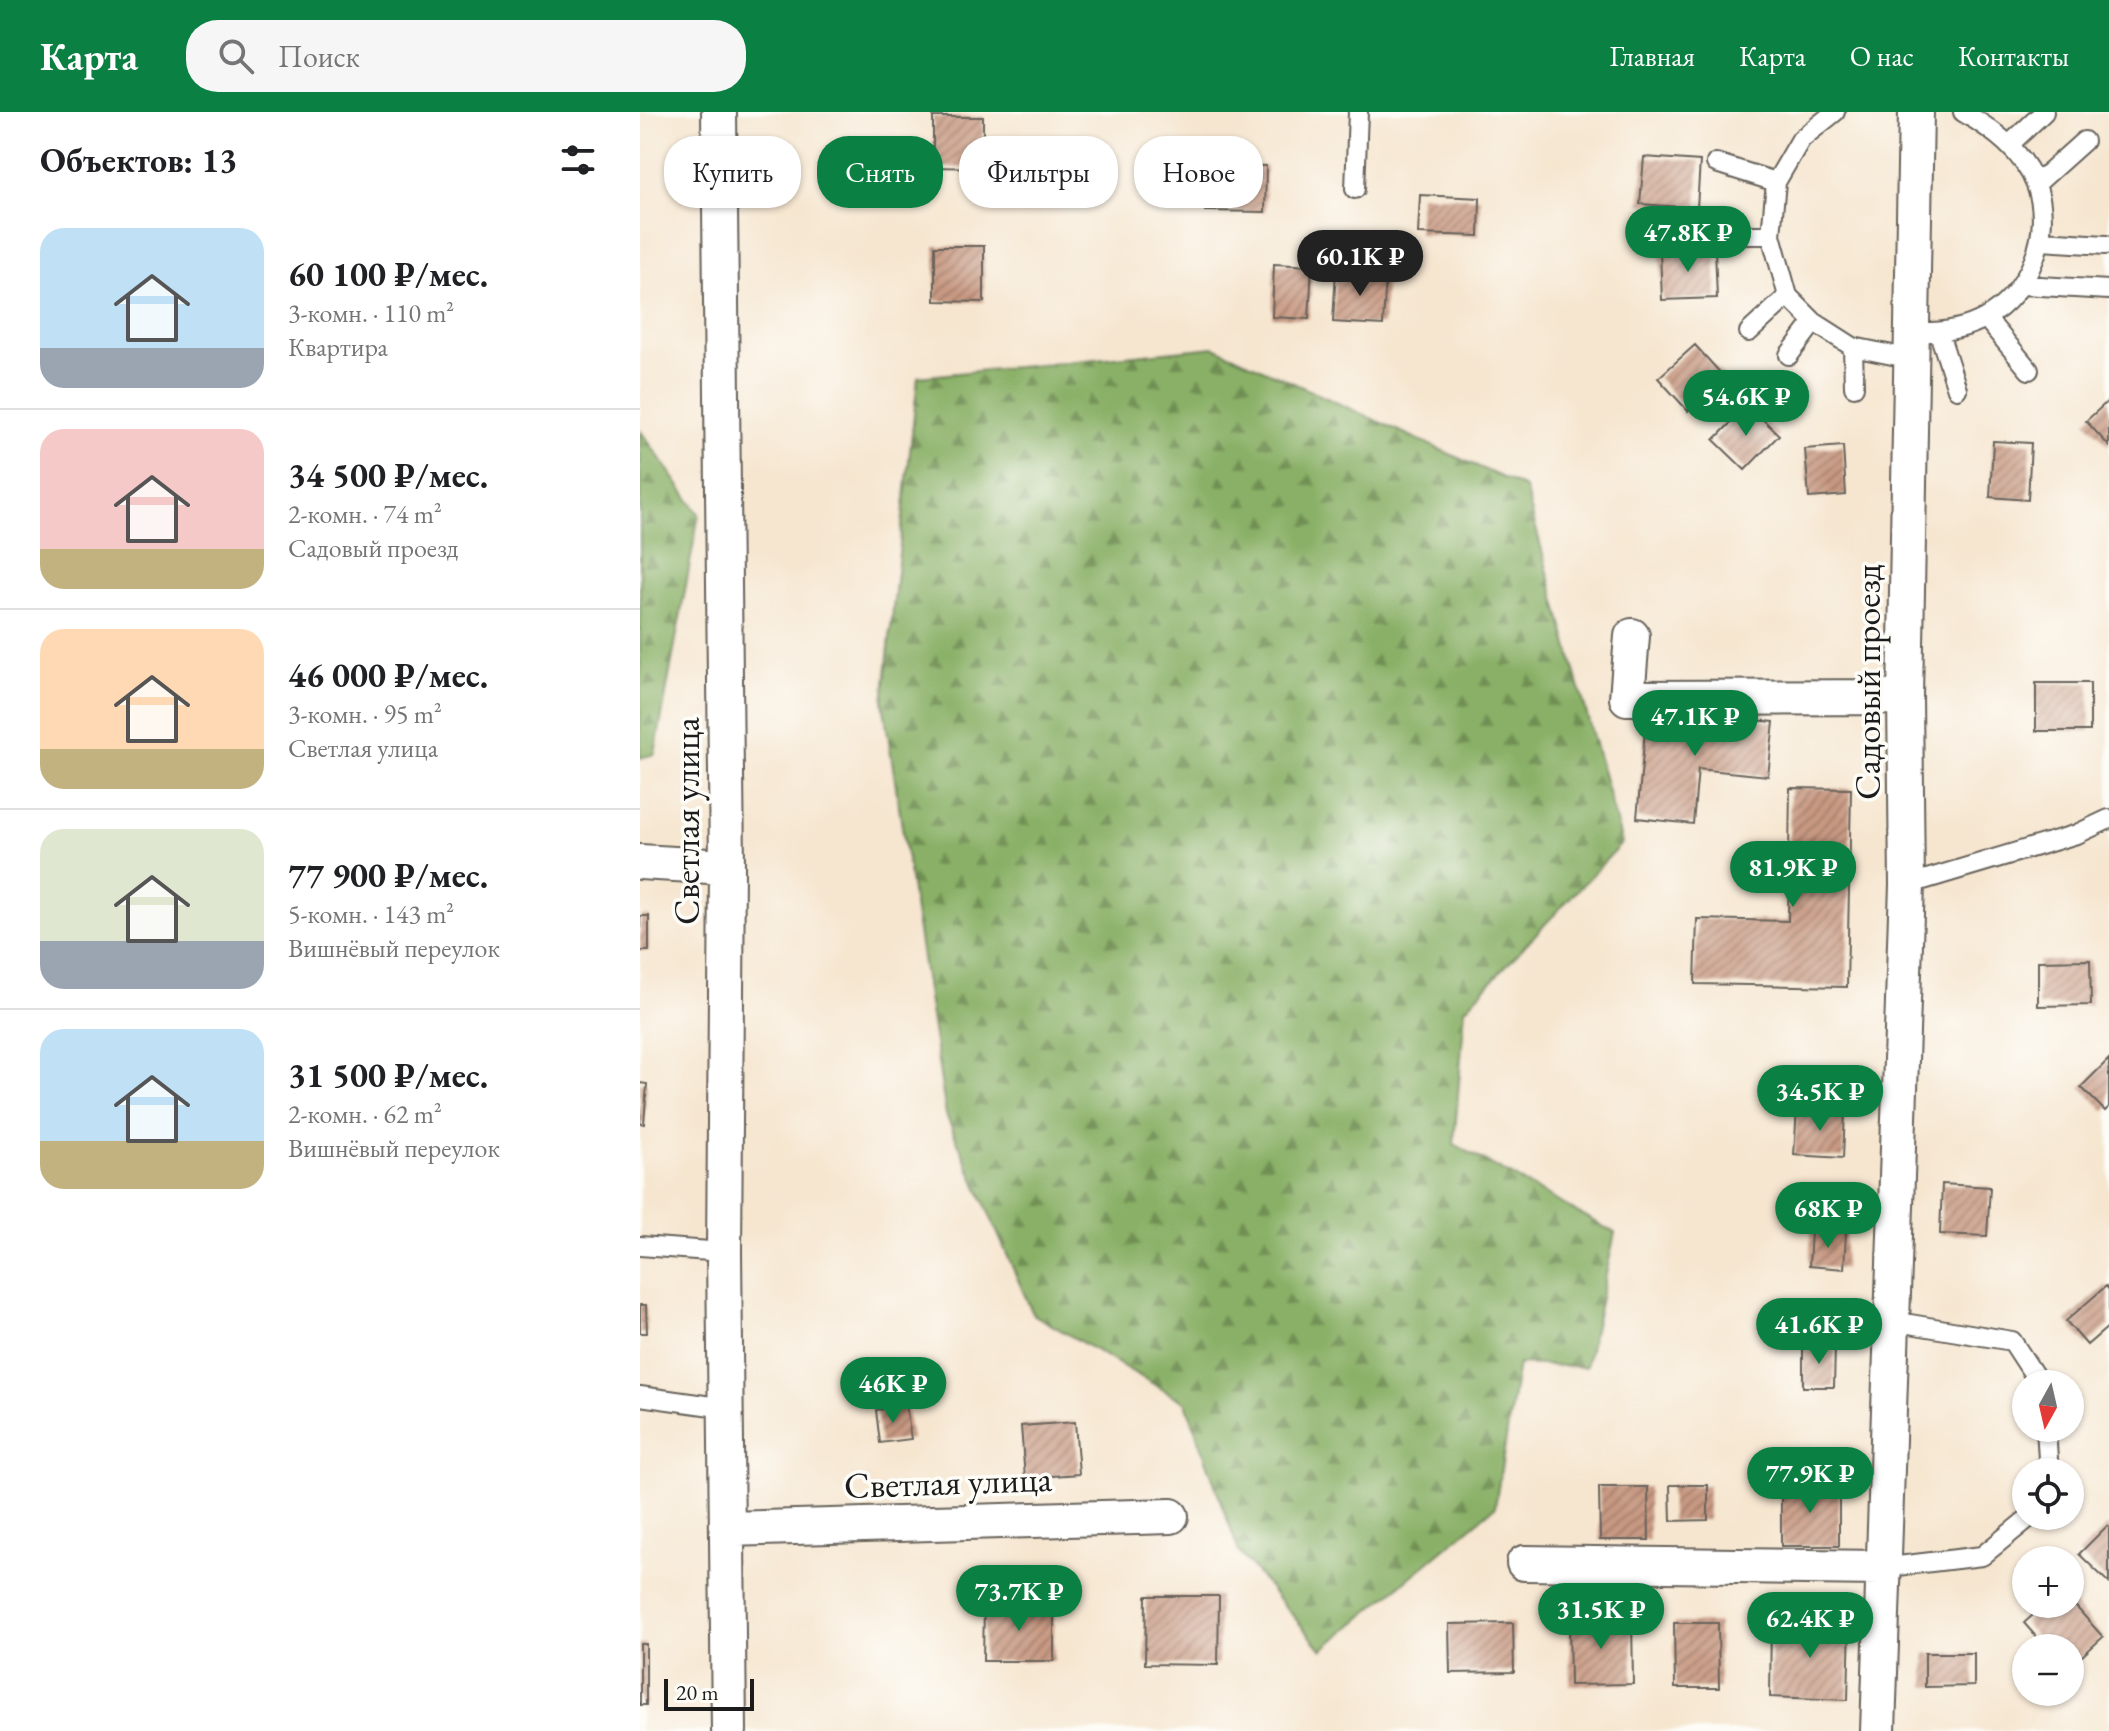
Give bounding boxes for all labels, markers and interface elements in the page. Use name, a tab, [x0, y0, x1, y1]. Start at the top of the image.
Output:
search box	[186, 20, 746, 92]
text: Карта	[40, 32, 138, 81]
icon: search	[214, 34, 258, 78]
text: Поиск	[278, 37, 360, 76]
text: Главная	[1610, 38, 1695, 74]
text: Карта	[1739, 38, 1806, 74]
text: О нас	[1850, 38, 1914, 74]
text: Контакты	[1958, 38, 2069, 74]
chip: Купить	[664, 136, 801, 208]
chip: Снять	[817, 136, 943, 208]
chip: Фильтры	[959, 136, 1118, 208]
chip: Новое	[1134, 136, 1263, 208]
text: Объектов: 13	[40, 138, 237, 182]
icon: filters	[556, 138, 600, 182]
pin: 47.8K ₽	[1614, 206, 1762, 274]
text: 47.8K ₽	[1643, 215, 1733, 249]
pin: 60.1K ₽	[1286, 230, 1434, 298]
text: 60.1K ₽	[1315, 239, 1405, 273]
text: 60 100 ₽/мес.	[288, 252, 488, 296]
icon: home	[104, 260, 200, 356]
text: 3-комн. · 110 m²	[288, 296, 454, 330]
text: Квартира	[288, 330, 388, 364]
pin: 54.6K ₽	[1672, 370, 1820, 438]
text: 54.6K ₽	[1701, 379, 1791, 413]
text: 34 500 ₽/мес.	[288, 453, 488, 497]
icon: home	[104, 461, 200, 557]
text: 2-комн. · 74 m²	[288, 497, 442, 531]
text: Садовый проезд	[288, 531, 458, 565]
street label: Садовый проезд	[1844, 564, 1891, 800]
text: 46 000 ₽/мес.	[288, 653, 488, 697]
icon: home	[104, 661, 200, 757]
pin: 47.1K ₽	[1621, 690, 1769, 758]
text: 3-комн. · 95 m²	[288, 697, 442, 731]
text: 47.1K ₽	[1650, 699, 1740, 733]
street label: Светлая улица	[663, 716, 710, 925]
text: Светлая улица	[288, 731, 438, 765]
pin: 81.9K ₽	[1719, 841, 1867, 909]
text: 81.9K ₽	[1748, 850, 1838, 884]
text: 77 900 ₽/мес.	[288, 853, 488, 897]
icon: home	[104, 861, 200, 957]
text: 5-комн. · 143 m²	[288, 897, 454, 931]
text: Вишнёвый переулок	[288, 931, 500, 965]
text: 31 500 ₽/мес.	[288, 1053, 488, 1097]
icon: home	[104, 1061, 200, 1157]
pin: 34.5K ₽	[1746, 1065, 1894, 1133]
text: 34.5K ₽	[1775, 1074, 1865, 1108]
text: 2-комн. · 62 m²	[288, 1097, 442, 1131]
text: Вишнёвый переулок	[288, 1131, 500, 1165]
pin: 68K ₽	[1772, 1182, 1884, 1250]
text: 68K ₽	[1793, 1191, 1863, 1225]
pin: 41.6K ₽	[1745, 1298, 1893, 1366]
text: 41.6K ₽	[1774, 1307, 1864, 1341]
pin: 46K ₽	[837, 1357, 949, 1425]
text: 46K ₽	[858, 1366, 928, 1400]
north arrow	[2012, 1370, 2084, 1442]
map controls	[2012, 1370, 2084, 1706]
pin: 77.9K ₽	[1736, 1447, 1884, 1515]
street label: Светлая улица	[843, 1455, 1053, 1509]
text: 77.9K ₽	[1765, 1456, 1855, 1490]
button: locate	[2012, 1458, 2084, 1530]
button: +	[2012, 1546, 2084, 1618]
pin: 73.7K ₽	[945, 1565, 1093, 1633]
text: 73.7K ₽	[974, 1574, 1064, 1608]
pin: 31.5K ₽	[1527, 1583, 1675, 1651]
text: 31.5K ₽	[1556, 1592, 1646, 1626]
pin: 62.4K ₽	[1736, 1592, 1884, 1660]
text: 62.4K ₽	[1765, 1601, 1855, 1635]
button: −	[2012, 1634, 2084, 1706]
scale bar	[664, 1675, 754, 1711]
text: 20 m	[676, 1678, 719, 1707]

